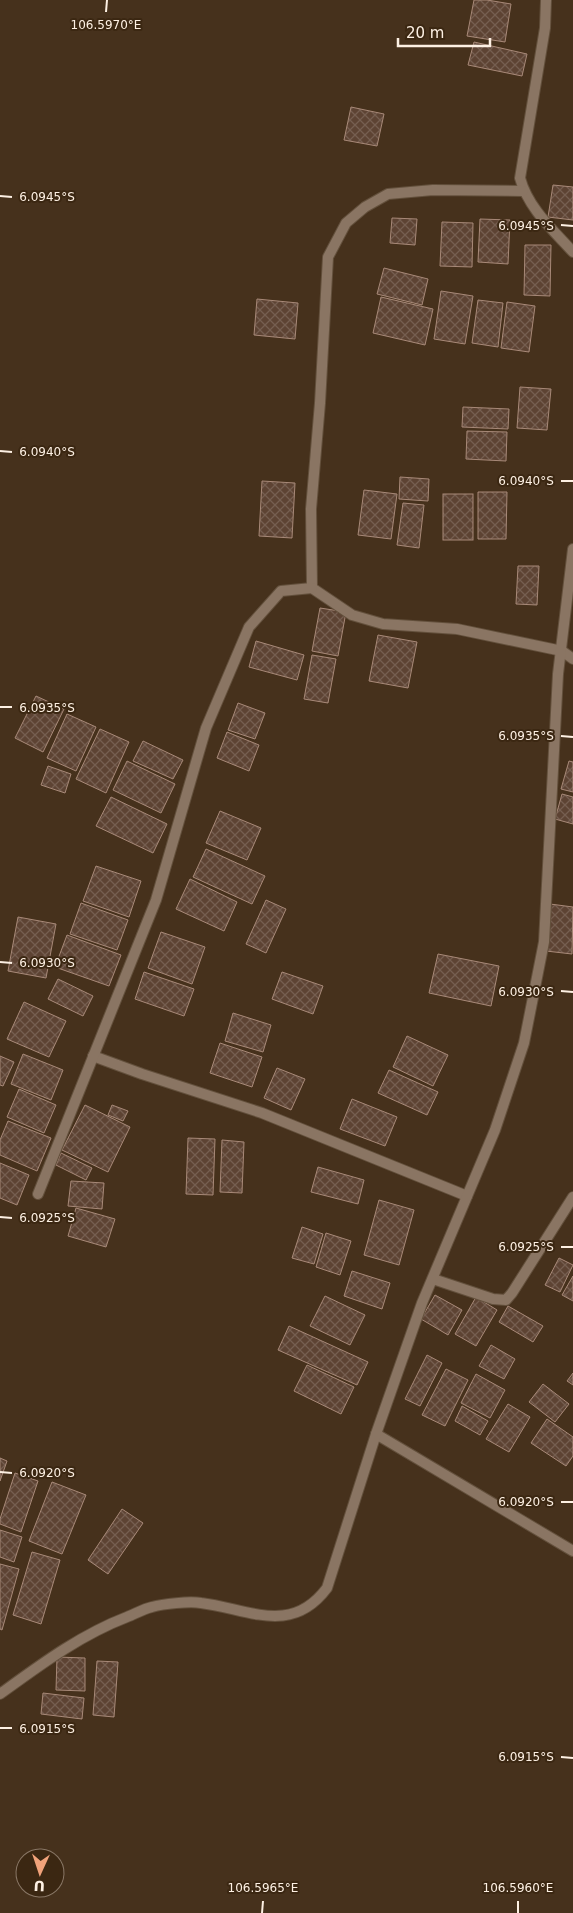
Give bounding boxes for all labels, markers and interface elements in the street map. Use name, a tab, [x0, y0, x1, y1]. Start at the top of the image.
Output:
scale bar	[398, 15, 490, 47]
text: 106.5970°E	[71, 18, 141, 32]
text: 20 m	[406, 24, 444, 42]
text: 6.0945°S	[19, 190, 75, 204]
text: 6.0945°S	[498, 219, 554, 233]
text: 6.0940°S	[19, 445, 75, 459]
text: 6.0940°S	[498, 474, 554, 488]
text: 6.0935°S	[19, 701, 75, 715]
text: 6.0935°S	[498, 729, 554, 743]
text: 6.0930°S	[19, 956, 75, 970]
text: 6.0930°S	[498, 985, 554, 999]
text: 6.0925°S	[19, 1211, 75, 1225]
text: 6.0925°S	[498, 1240, 554, 1254]
text: 6.0920°S	[19, 1466, 75, 1480]
text: 6.0920°S	[498, 1495, 554, 1509]
text: 6.0915°S	[19, 1722, 75, 1736]
text: 6.0915°S	[498, 1750, 554, 1764]
north arrow	[15, 1848, 65, 1898]
text: U	[33, 1878, 45, 1894]
text: 106.5965°E	[228, 1881, 298, 1895]
text: 106.5960°E	[483, 1881, 553, 1895]

